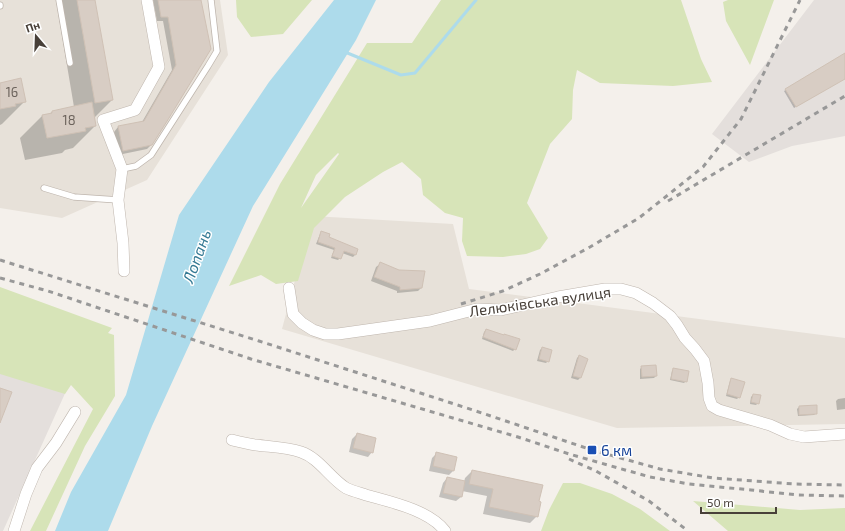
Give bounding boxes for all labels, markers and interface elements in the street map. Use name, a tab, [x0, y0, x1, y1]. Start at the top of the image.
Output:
north arrow	[16, 16, 56, 56]
text: Пн	[24, 18, 41, 35]
house number: 16	[6, 84, 18, 100]
house number: 18	[62, 112, 76, 128]
water label: Лопань	[177, 227, 214, 286]
street label: Лелюківська вулиця	[468, 282, 612, 321]
place label: 6 км	[601, 441, 632, 459]
marker: 6 км	[586, 444, 598, 456]
scale bar	[701, 489, 776, 515]
text: 50 m	[707, 495, 734, 509]

